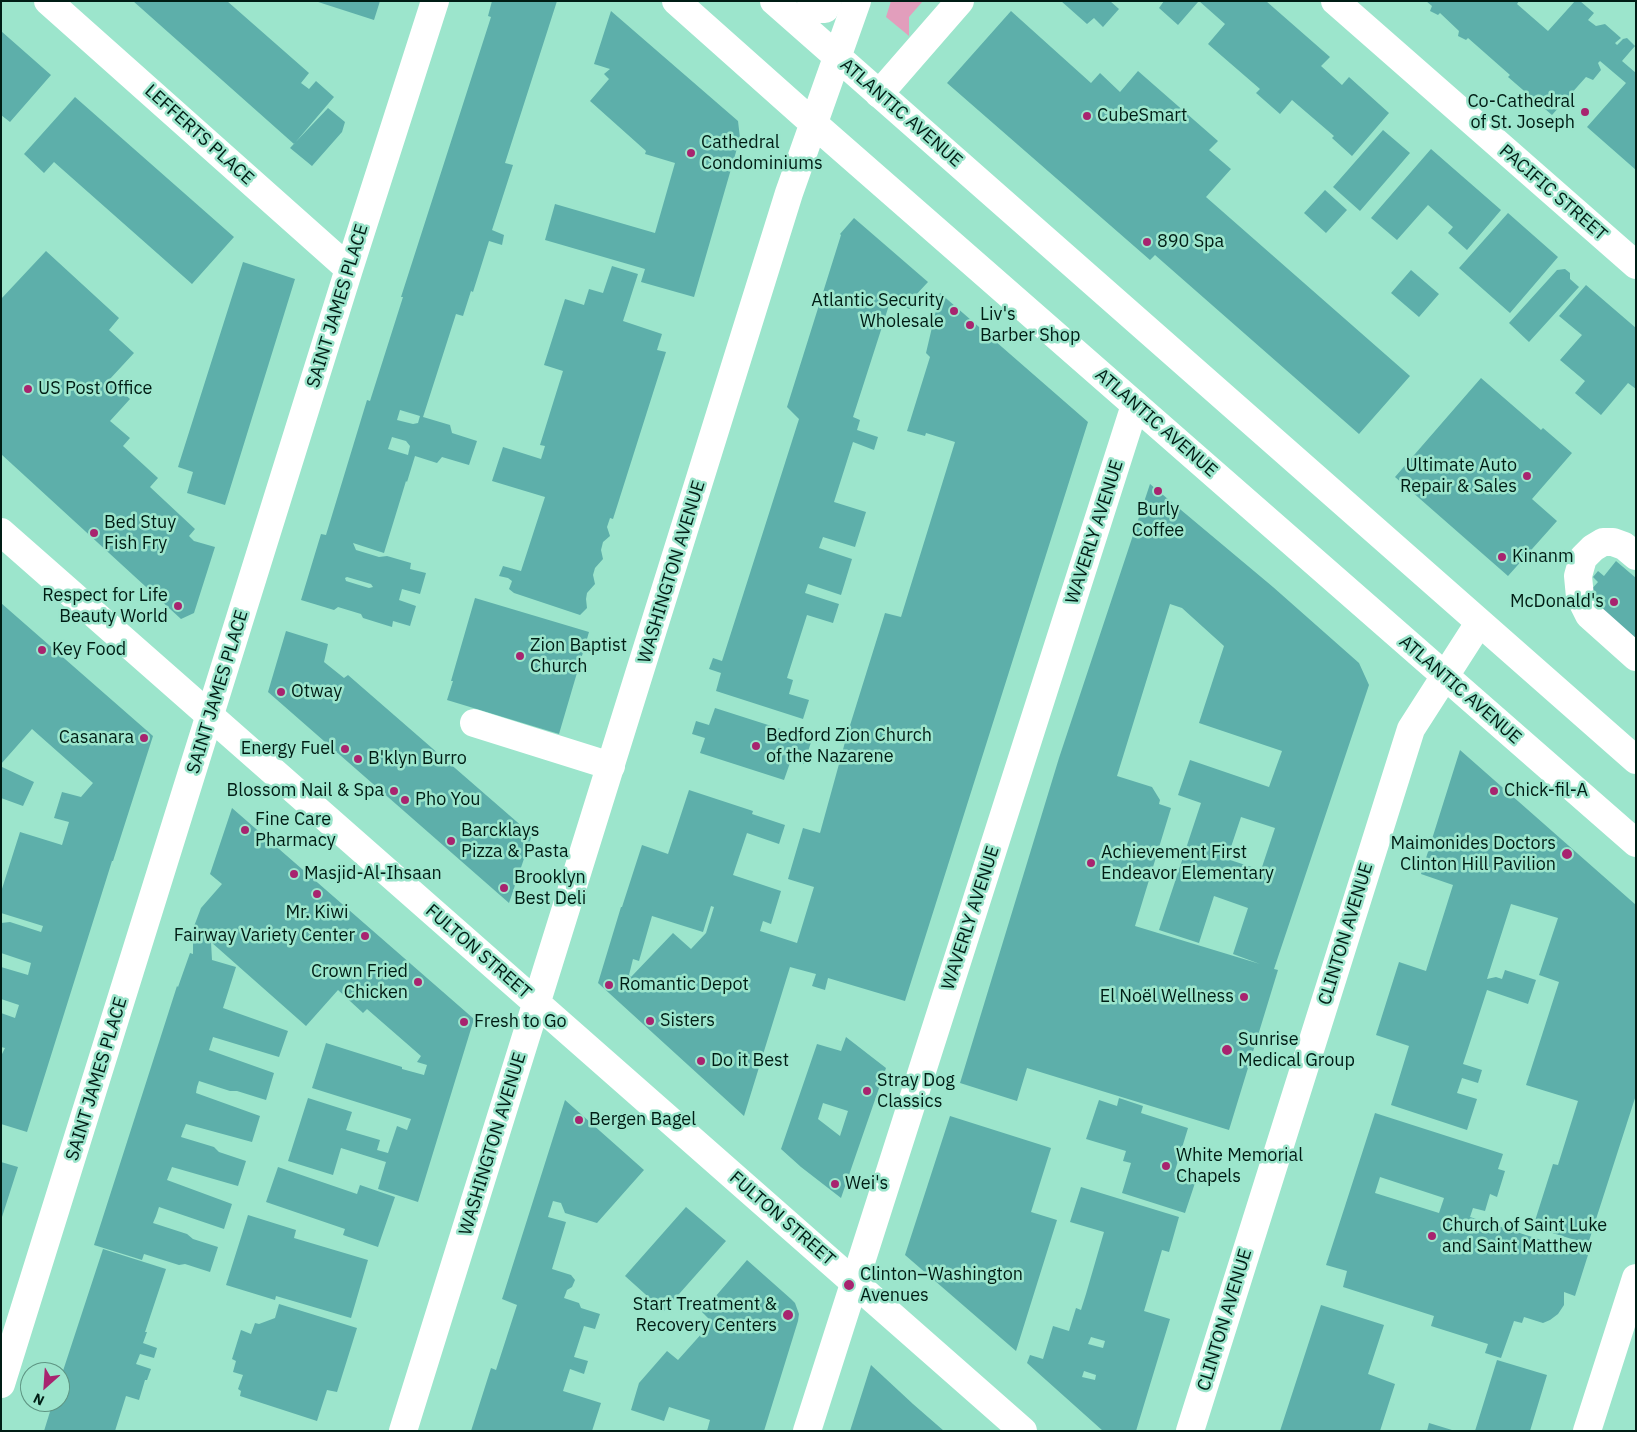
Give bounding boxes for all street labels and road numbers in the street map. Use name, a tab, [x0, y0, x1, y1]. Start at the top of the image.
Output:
street label: ATLANTIC AVENUE	[836, 54, 966, 172]
street label: LEFFERTS PLACE	[140, 80, 258, 190]
street label: PACIFIC STREET	[1495, 140, 1611, 246]
street label: SAINT JAMES PLACE	[303, 222, 373, 390]
street label: ATLANTIC AVENUE	[1091, 364, 1221, 482]
street label: WAVERLY AVENUE	[1062, 457, 1128, 607]
street label: WASHINGTON AVENUE	[634, 478, 710, 666]
street label: SAINT JAMES PLACE	[183, 608, 253, 776]
street label: ATLANTIC AVENUE	[1395, 631, 1525, 749]
street label: WAVERLY AVENUE	[938, 843, 1004, 993]
street label: CLINTON AVENUE	[1314, 860, 1378, 1008]
street label: FULTON STREET	[421, 900, 535, 1004]
street label: SAINT JAMES PLACE	[62, 995, 132, 1163]
street label: WASHINGTON AVENUE	[455, 1050, 531, 1238]
street label: FULTON STREET	[725, 1167, 839, 1271]
street label: CLINTON AVENUE	[1193, 1246, 1257, 1394]

